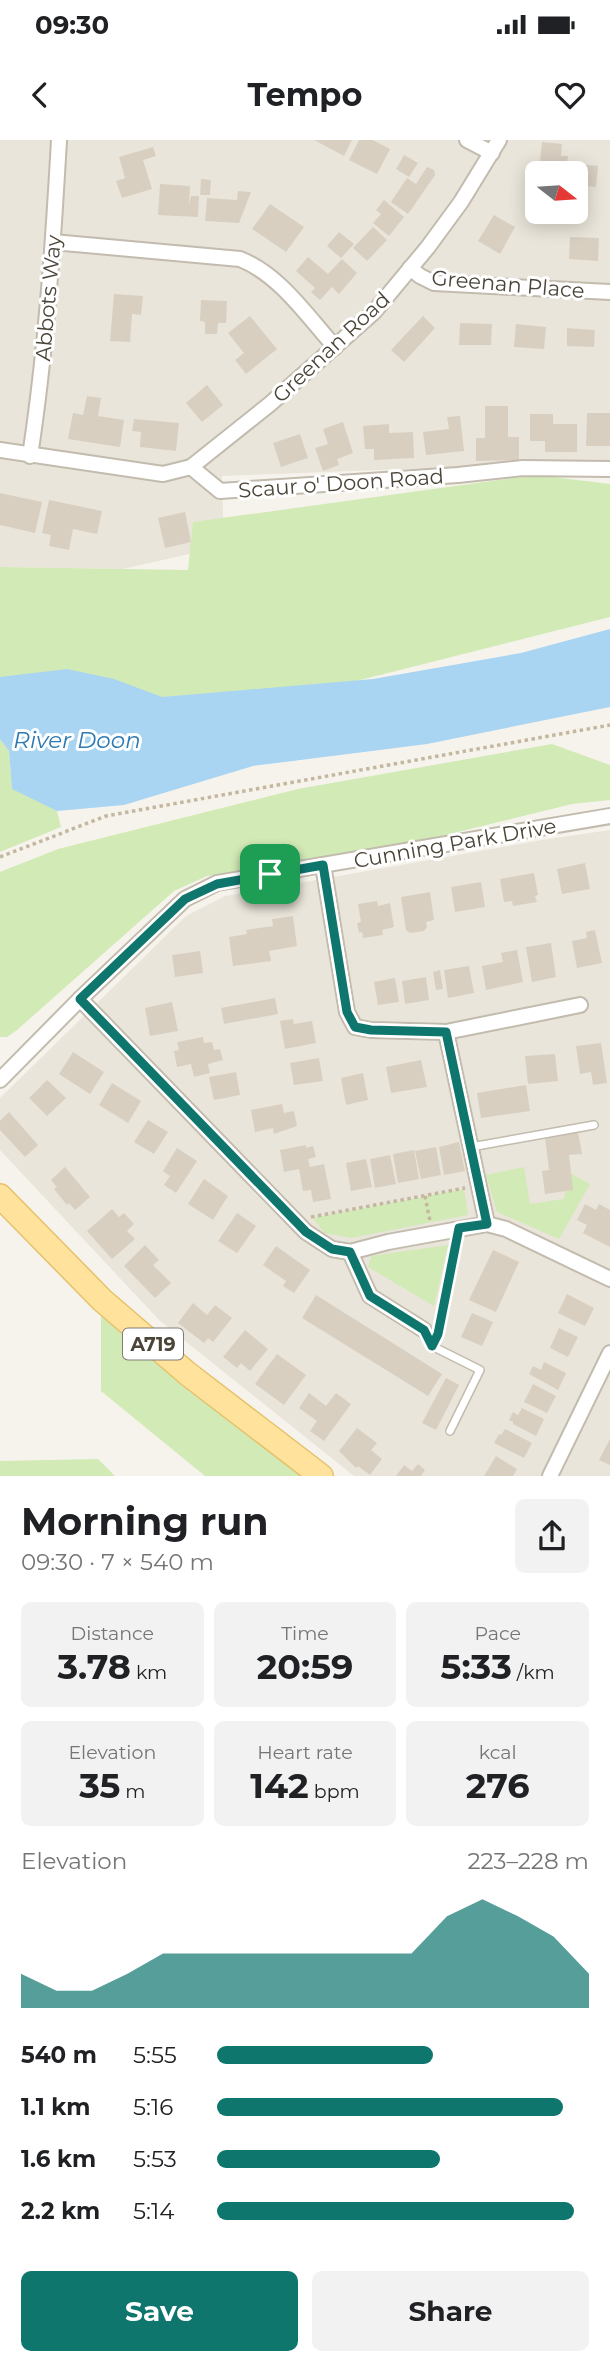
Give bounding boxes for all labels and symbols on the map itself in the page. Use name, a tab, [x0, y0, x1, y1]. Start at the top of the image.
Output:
north arrow	[525, 161, 588, 224]
street label: Abbots Way	[30, 233, 66, 362]
street label: Greenan Place	[430, 265, 586, 303]
street label: Greenan Road	[267, 286, 395, 408]
street label: Scaur o' Doon Road	[237, 463, 445, 503]
water label: River Doon	[13, 726, 141, 754]
street label: Cunning Park Drive	[352, 813, 558, 873]
pin	[240, 844, 300, 904]
road number: A719	[123, 1328, 183, 1360]

